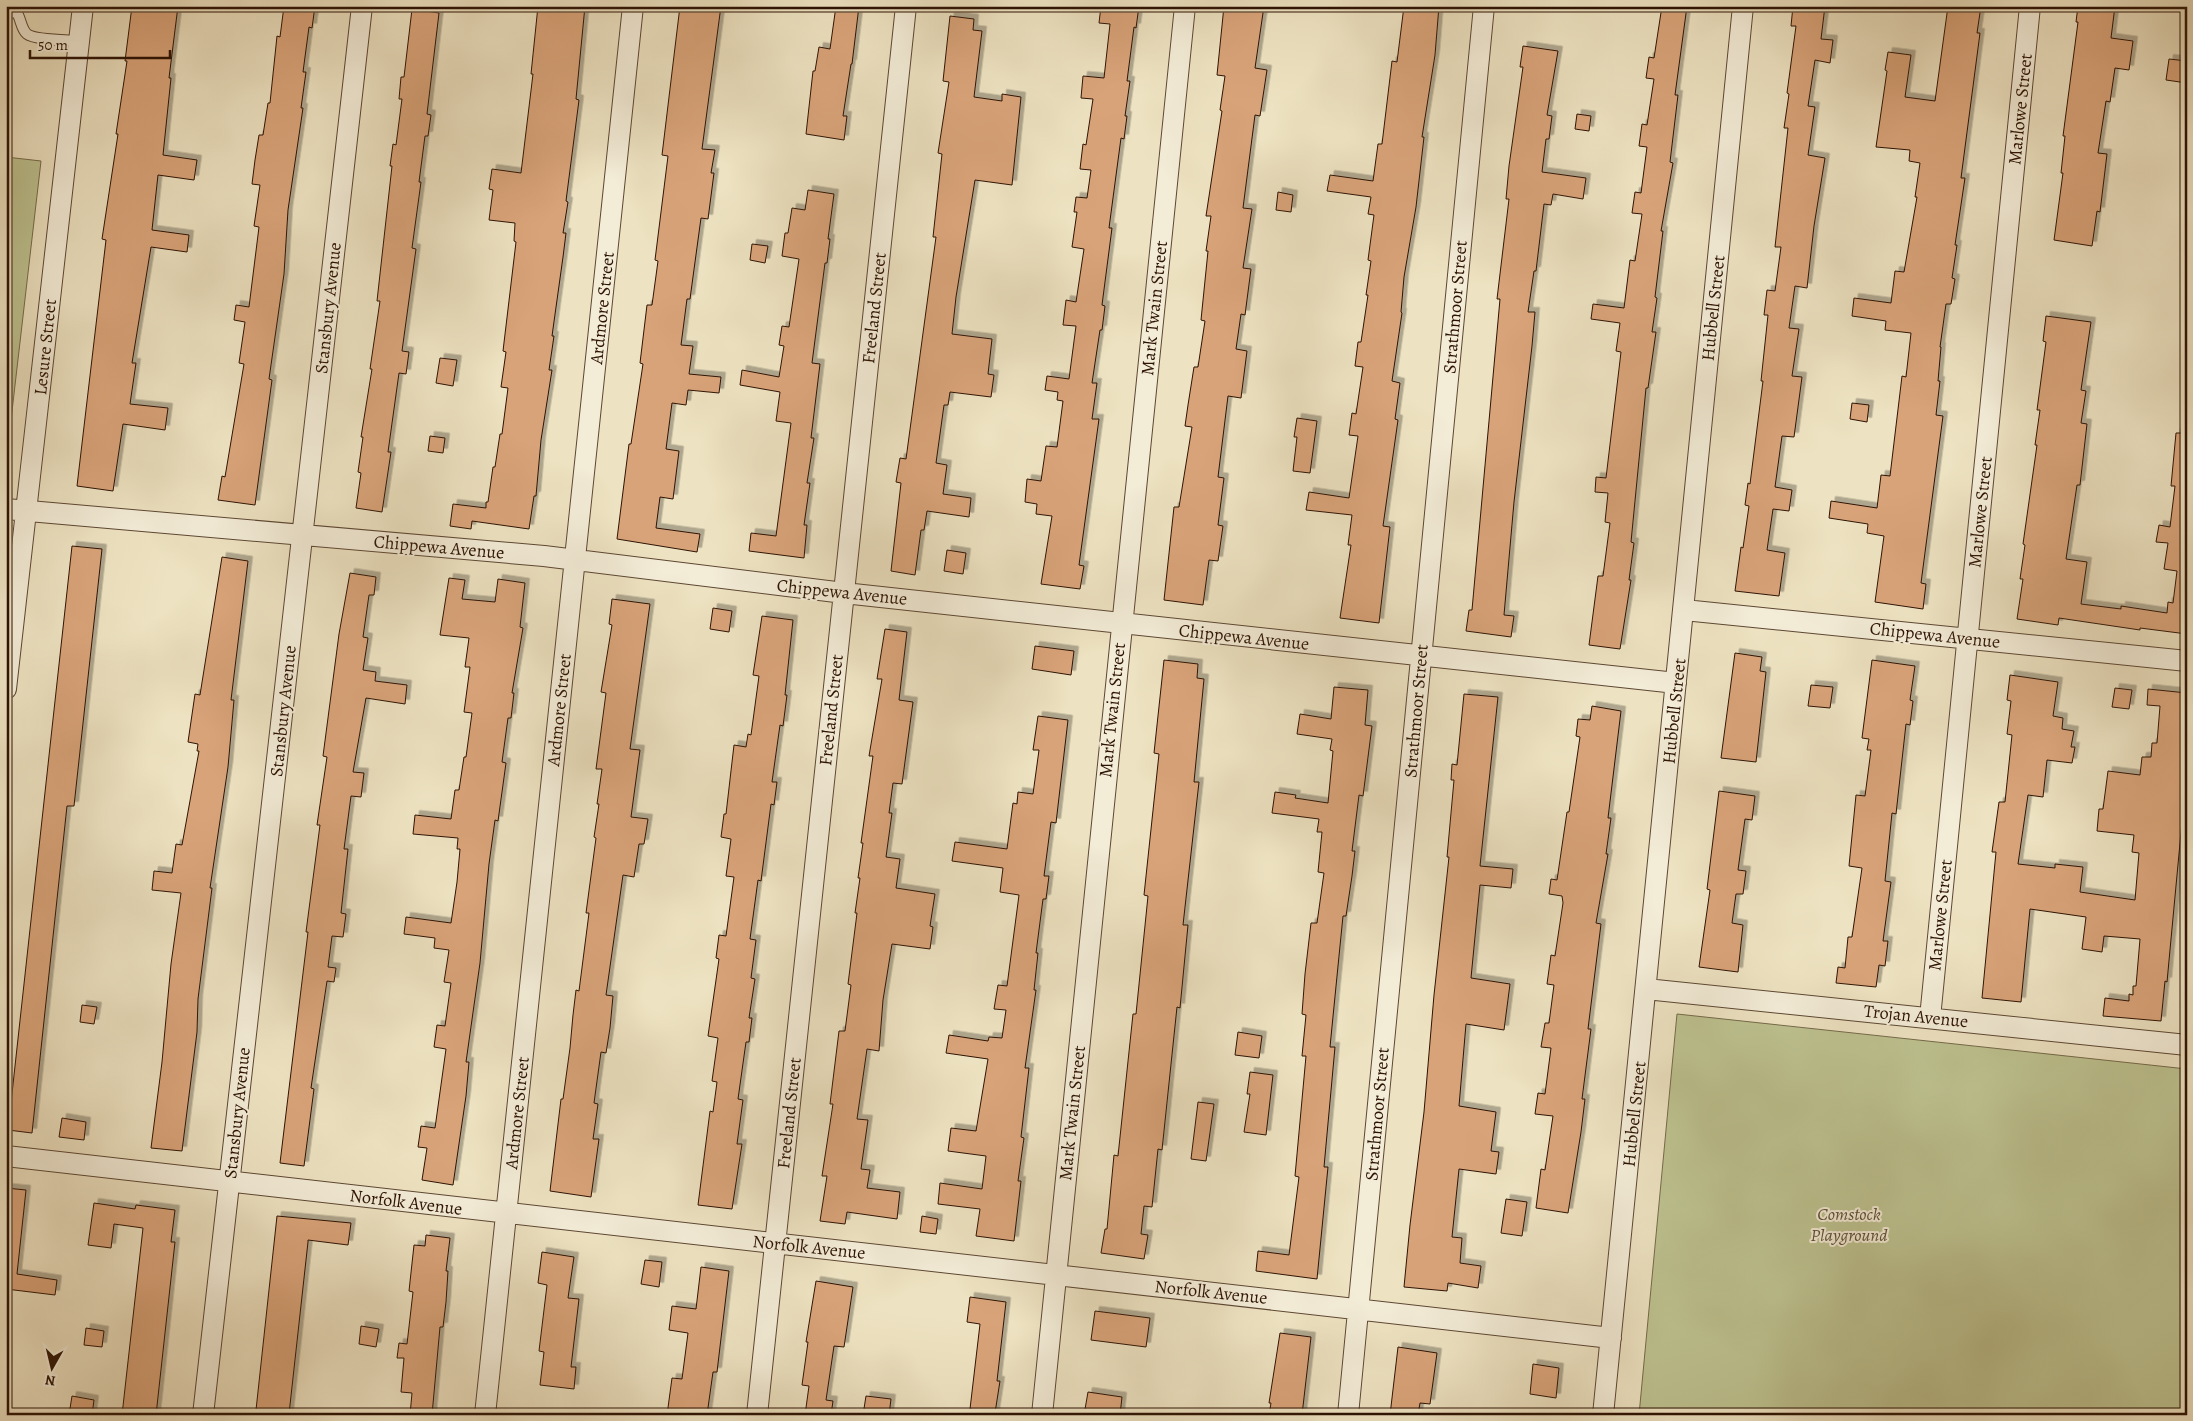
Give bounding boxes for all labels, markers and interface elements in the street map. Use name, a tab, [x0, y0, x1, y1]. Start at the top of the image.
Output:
scale bar	[30, 28, 170, 60]
text: 50 m	[38, 35, 68, 55]
street label: Marlowe Street	[2002, 52, 2038, 166]
street label: Mark Twain Street	[1135, 239, 1173, 377]
street label: Strathmoor Street	[1437, 239, 1473, 375]
street label: Stansbury Avenue	[309, 241, 347, 375]
street label: Ardmore Street	[584, 250, 620, 366]
street label: Freeland Street	[856, 251, 892, 365]
street label: Hubbell Street	[1696, 254, 1730, 362]
street label: Lesure Street	[28, 298, 62, 396]
street label: Marlowe Street	[1962, 455, 1998, 569]
street label: Chippewa Avenue	[373, 529, 505, 565]
street label: Chippewa Avenue	[776, 573, 908, 611]
street label: Chippewa Avenue	[1869, 616, 2001, 654]
street label: Chippewa Avenue	[1178, 618, 1310, 656]
street label: Mark Twain Street	[1093, 641, 1131, 779]
street label: Strathmoor Street	[1398, 643, 1434, 779]
street label: Stansbury Avenue	[264, 644, 302, 778]
street label: Ardmore Street	[541, 652, 577, 768]
street label: Freeland Street	[813, 653, 849, 767]
street label: Hubbell Street	[1657, 657, 1691, 765]
street label: Marlowe Street	[1922, 858, 1958, 972]
street label: Trojan Avenue	[1863, 999, 1969, 1033]
street label: Mark Twain Street	[1053, 1044, 1091, 1182]
street label: Stansbury Avenue	[218, 1046, 256, 1180]
street label: Strathmoor Street	[1359, 1046, 1395, 1182]
street label: Ardmore Street	[499, 1055, 535, 1171]
street label: Freeland Street	[771, 1056, 807, 1170]
street label: Hubbell Street	[1617, 1060, 1651, 1168]
street label: Norfolk Avenue	[348, 1183, 464, 1221]
park label: Comstock Playground	[1810, 1202, 1888, 1247]
street label: Norfolk Avenue	[751, 1229, 867, 1265]
street label: Norfolk Avenue	[1153, 1274, 1269, 1310]
north arrow	[28, 1344, 78, 1394]
text: N	[44, 1370, 57, 1390]

